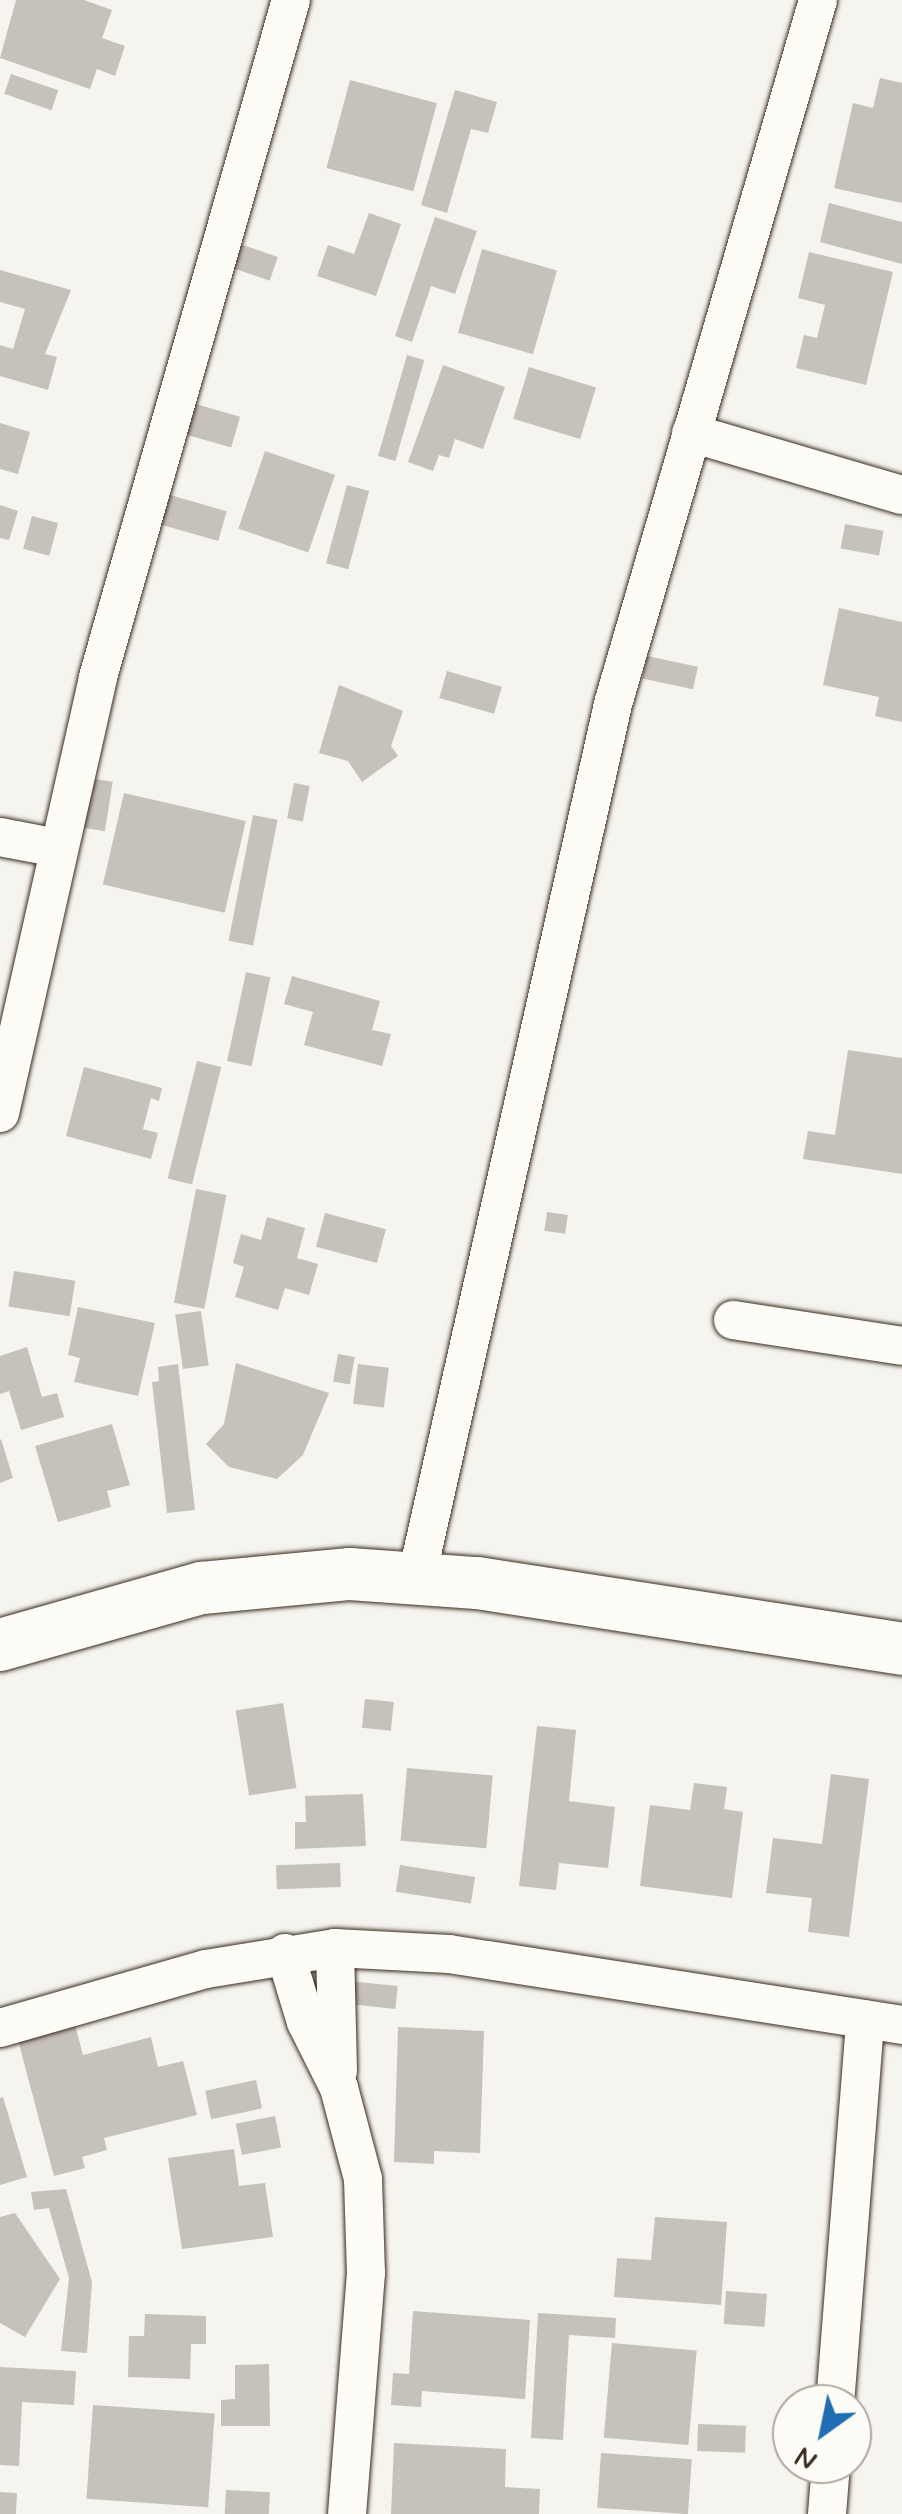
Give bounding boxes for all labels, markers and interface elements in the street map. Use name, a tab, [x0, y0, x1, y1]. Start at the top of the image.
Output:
north arrow	[772, 2384, 872, 2484]
text: N	[789, 2437, 824, 2478]

